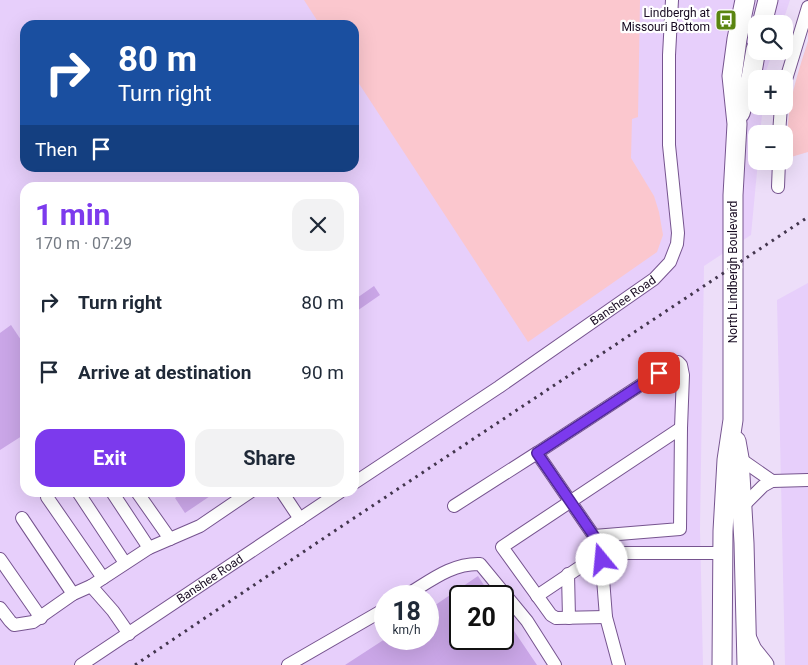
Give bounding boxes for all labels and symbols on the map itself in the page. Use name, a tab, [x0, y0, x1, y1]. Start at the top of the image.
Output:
place label: Lindbergh at Missouri Bottom	[621, 6, 710, 34]
bus stop icon: Lindbergh at Missouri Bottom	[714, 8, 738, 32]
street label: North Lindbergh Boulevard	[726, 201, 740, 343]
street label: Banshee Road	[587, 273, 658, 328]
pin	[638, 352, 680, 394]
position arrow	[575, 533, 627, 585]
street label: Banshee Road	[174, 552, 246, 606]
speed limit sign: 20	[449, 585, 514, 650]

